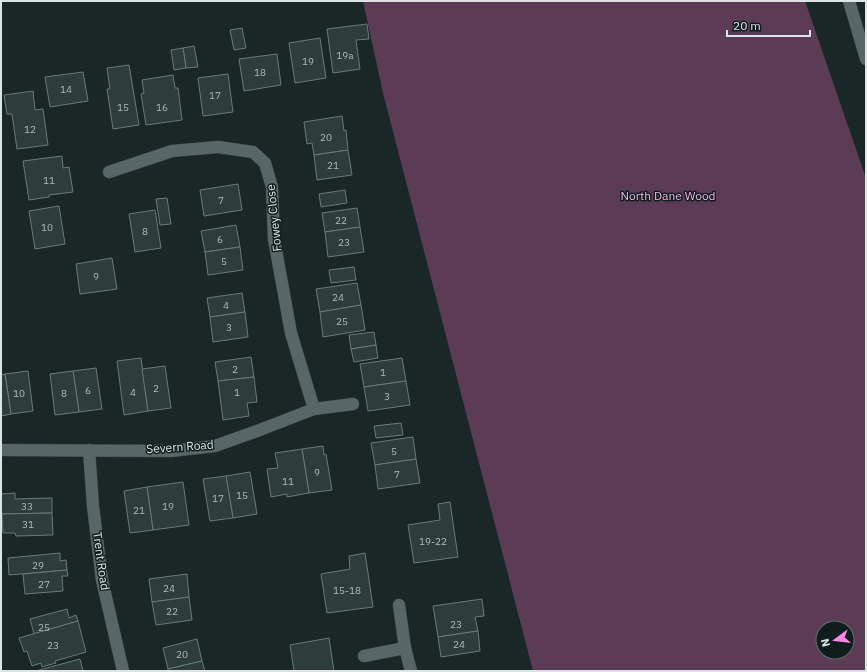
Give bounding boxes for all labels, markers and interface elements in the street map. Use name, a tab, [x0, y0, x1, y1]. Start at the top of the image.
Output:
scale bar	[727, 12, 810, 38]
text: 20 m	[733, 18, 761, 33]
house number: 19a	[336, 49, 354, 62]
house number: 19	[302, 55, 314, 68]
house number: 18	[254, 66, 266, 79]
house number: 14	[60, 83, 72, 96]
house number: 17	[209, 89, 221, 102]
house number: 15	[117, 101, 129, 114]
house number: 16	[156, 101, 168, 114]
house number: 12	[24, 123, 36, 136]
house number: 20	[320, 131, 332, 144]
house number: 21	[327, 159, 339, 172]
house number: 11	[43, 174, 55, 187]
street label: Fowey Close	[262, 183, 284, 252]
park label: North Dane Wood	[620, 188, 716, 203]
house number: 7	[218, 194, 224, 207]
house number: 22	[335, 214, 347, 227]
house number: 10	[41, 221, 53, 234]
house number: 8	[142, 225, 148, 238]
house number: 6	[217, 233, 223, 246]
house number: 23	[338, 236, 350, 249]
house number: 5	[221, 255, 227, 268]
house number: 9	[93, 270, 99, 283]
house number: 24	[332, 291, 344, 304]
house number: 4	[223, 299, 229, 312]
house number: 25	[336, 315, 348, 328]
house number: 3	[226, 321, 232, 334]
house number: 2	[232, 363, 238, 376]
house number: 1	[380, 366, 386, 379]
house number: 2	[153, 382, 159, 395]
house number: 6	[85, 384, 91, 397]
house number: 4	[130, 386, 136, 399]
house number: 1	[234, 386, 240, 399]
house number: 10	[13, 387, 25, 400]
house number: 8	[61, 387, 67, 400]
house number: 3	[384, 390, 390, 403]
street label: Severn Road	[146, 437, 214, 456]
house number: 5	[391, 445, 397, 458]
house number: 9	[314, 466, 320, 479]
house number: 7	[394, 468, 400, 481]
house number: 11	[282, 475, 294, 488]
house number: 15	[236, 489, 248, 502]
house number: 17	[212, 492, 224, 505]
house number: 33	[21, 500, 33, 513]
house number: 19	[162, 500, 174, 513]
house number: 21	[133, 504, 145, 517]
house number: 31	[22, 518, 34, 531]
street label: Trent Road	[90, 531, 113, 591]
house number: 19-22	[419, 535, 447, 548]
house number: 29	[32, 559, 44, 572]
house number: 27	[38, 578, 50, 591]
house number: 24	[163, 582, 175, 595]
house number: 15-18	[333, 584, 361, 597]
house number: 22	[166, 605, 178, 618]
house number: 23	[450, 618, 462, 631]
north arrow	[815, 620, 855, 660]
house number: 25	[38, 621, 50, 634]
text: N	[818, 637, 833, 648]
house number: 24	[453, 638, 465, 651]
house number: 23	[47, 639, 59, 652]
house number: 20	[176, 648, 188, 661]

